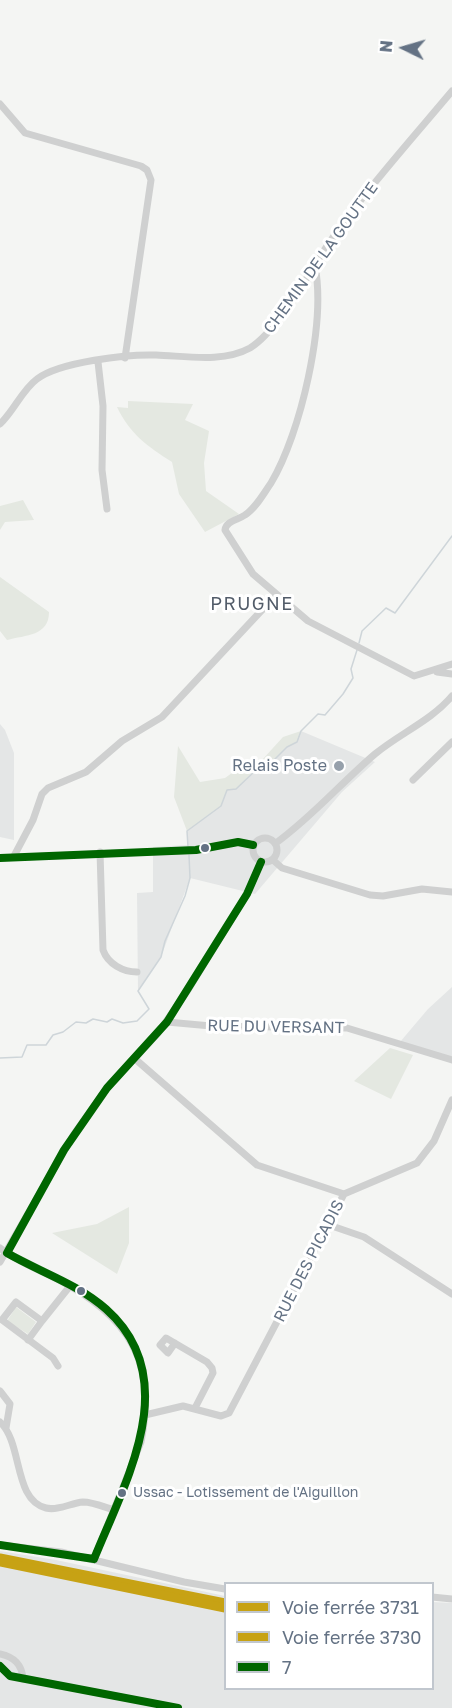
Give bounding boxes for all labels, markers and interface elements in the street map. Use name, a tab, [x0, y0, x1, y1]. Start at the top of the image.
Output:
north arrow	[374, 18, 434, 78]
text: N	[376, 40, 397, 53]
street label: CHEMIN DE LA GOUTTE	[260, 179, 382, 337]
district label: PRUGNE	[210, 593, 294, 615]
place label: Relais Poste	[232, 756, 327, 776]
marker: Relais Poste	[332, 759, 346, 773]
unlabelled marker	[199, 842, 211, 854]
street label: RUE DU VERSANT	[207, 1016, 345, 1038]
street label: RUE DES PICADIS	[270, 1197, 348, 1325]
unlabelled marker	[75, 1285, 87, 1297]
place label: Ussac - Lotissement de l'Aiguillon	[133, 1485, 358, 1501]
marker: Ussac - Lotissement de l'Aiguillon	[116, 1487, 128, 1499]
legend	[224, 1582, 434, 1690]
text: Voie ferrée 3731	[282, 1596, 419, 1618]
text: Voie ferrée 3730	[282, 1626, 421, 1648]
text: 7	[282, 1656, 292, 1678]

